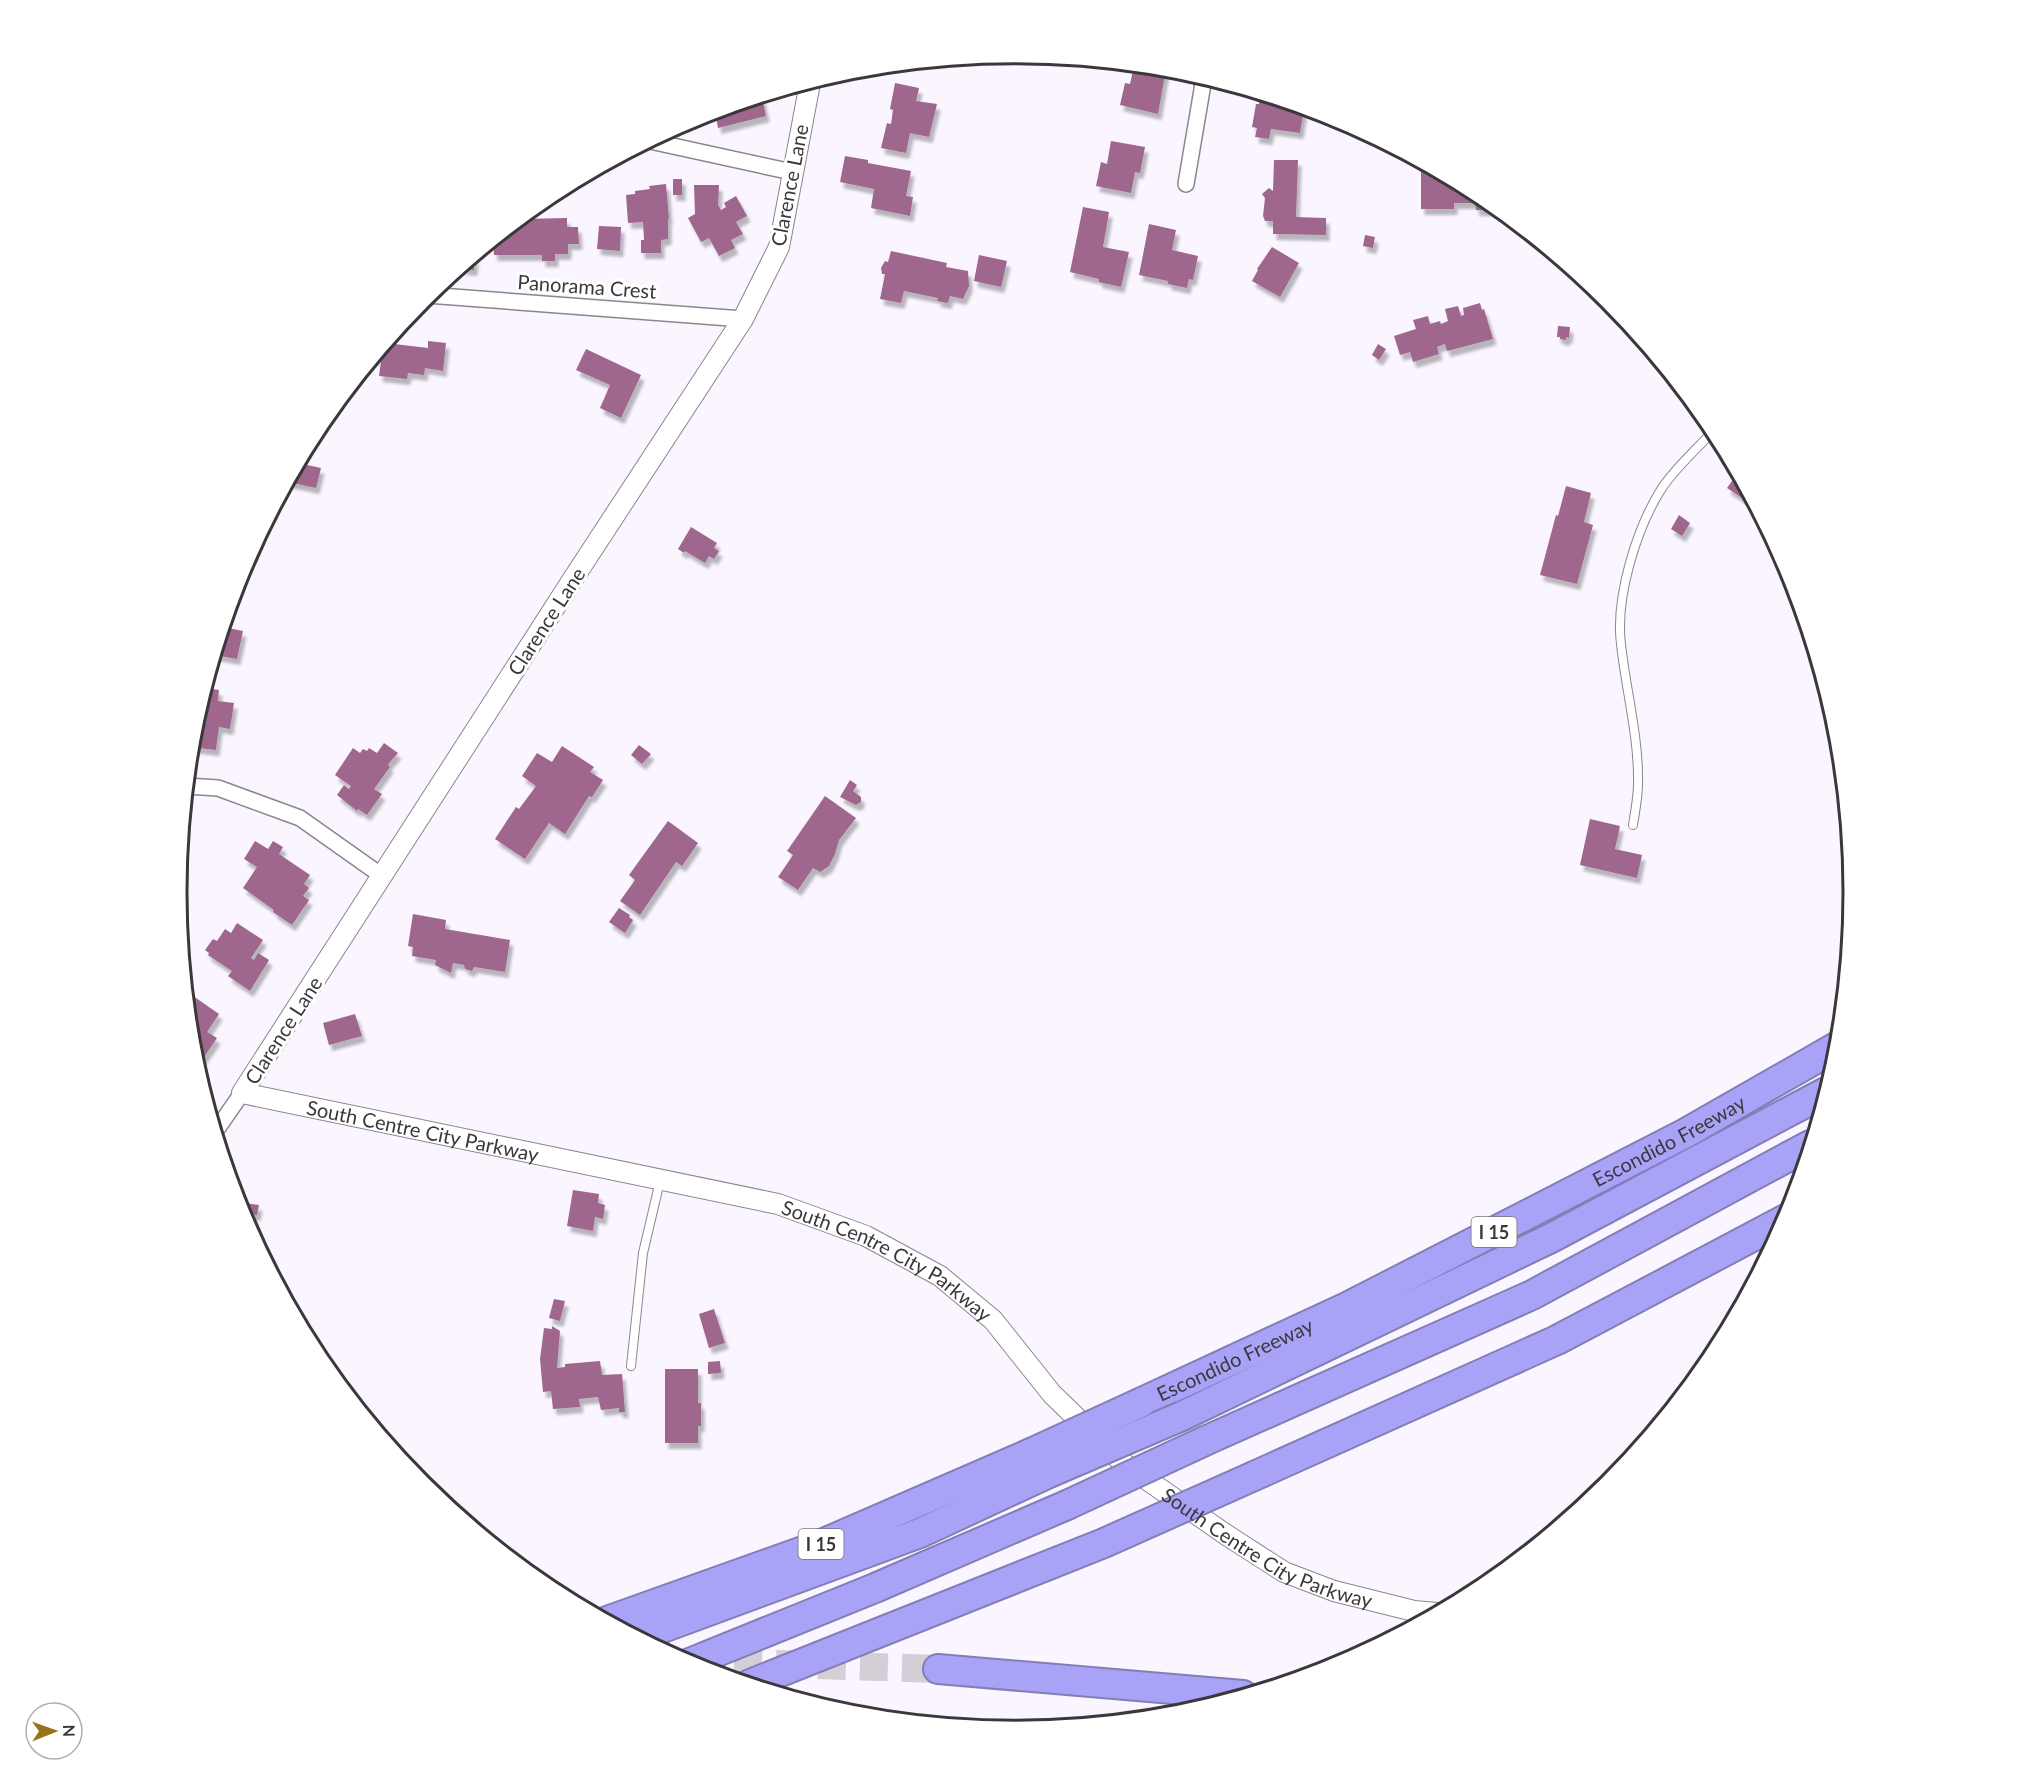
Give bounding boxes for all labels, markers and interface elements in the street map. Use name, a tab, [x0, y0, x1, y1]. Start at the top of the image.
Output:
street label: Clarence Lane	[765, 122, 813, 248]
street label: Panorama Crest	[517, 269, 657, 303]
street label: Clarence Lane	[502, 563, 590, 679]
street label: Clarence Lane	[239, 972, 327, 1088]
street label: Escondido Freeway	[1588, 1090, 1750, 1191]
street label: South Centre City Parkway	[305, 1095, 542, 1166]
street label: South Centre City Parkway	[779, 1194, 997, 1326]
road number: I 15	[1472, 1217, 1516, 1247]
street label: Escondido Freeway	[1153, 1312, 1317, 1406]
street label: South Centre City Parkway	[1158, 1482, 1376, 1612]
road number: I 15	[798, 1529, 844, 1559]
north arrow	[24, 1701, 84, 1761]
text: N	[60, 1724, 79, 1737]

